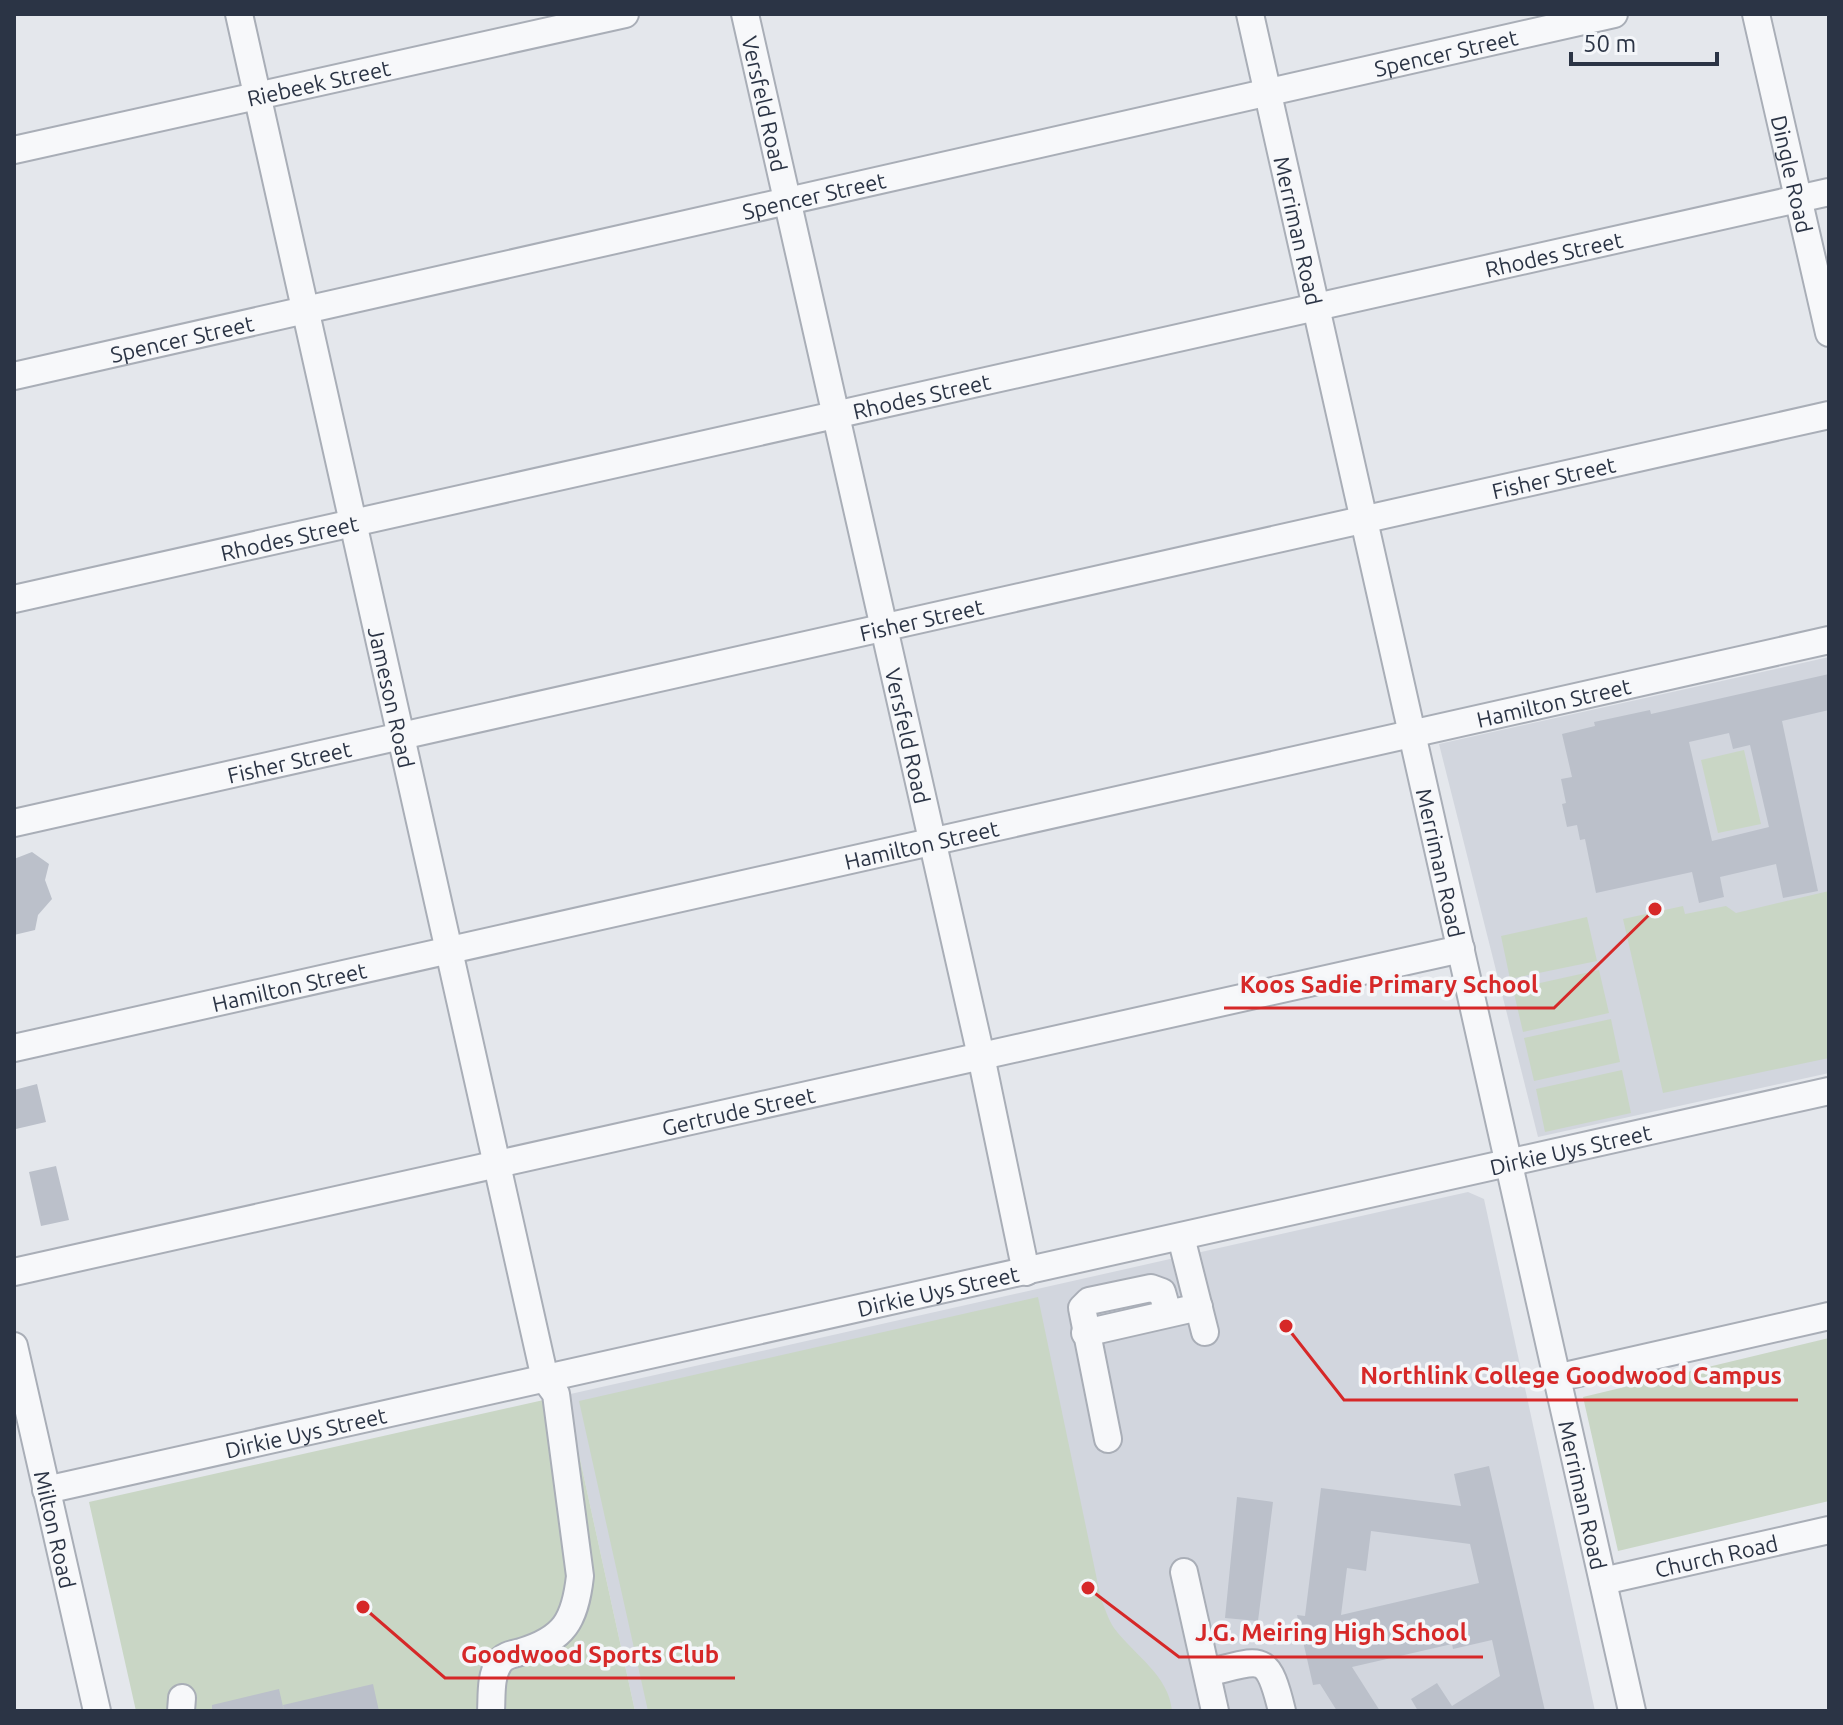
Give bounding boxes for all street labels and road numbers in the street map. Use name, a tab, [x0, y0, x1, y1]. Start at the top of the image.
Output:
street label: Spencer Street	[1372, 24, 1520, 80]
street label: Versfeld Road	[738, 34, 793, 174]
street label: Riebeek Street	[245, 54, 393, 110]
street label: Dingle Road	[1767, 113, 1818, 235]
street label: Merriman Road	[1270, 154, 1328, 307]
street label: Spencer Street	[740, 167, 888, 223]
street label: Rhodes Street	[1483, 226, 1625, 281]
street label: Spencer Street	[108, 310, 256, 366]
street label: Rhodes Street	[850, 368, 993, 423]
street label: Fisher Street	[1489, 451, 1618, 503]
street label: Rhodes Street	[218, 510, 361, 565]
street label: Fisher Street	[857, 593, 986, 645]
street label: Jameson Road	[364, 624, 420, 770]
street label: Versfeld Road	[881, 666, 936, 806]
street label: Hamilton Street	[1474, 672, 1633, 731]
street label: Fisher Street	[225, 735, 354, 787]
street label: Merriman Road	[1412, 786, 1470, 940]
street label: Hamilton Street	[842, 815, 1001, 873]
street label: Hamilton Street	[210, 957, 369, 1016]
street label: Gertrude Street	[659, 1081, 817, 1140]
street label: Dirkie Uys Street	[1487, 1119, 1654, 1179]
street label: Dirkie Uys Street	[855, 1260, 1021, 1321]
street label: Dirkie Uys Street	[223, 1402, 389, 1462]
street label: Merriman Road	[1554, 1418, 1612, 1572]
street label: Milton Road	[30, 1468, 81, 1591]
street label: Church Road	[1652, 1529, 1780, 1581]

